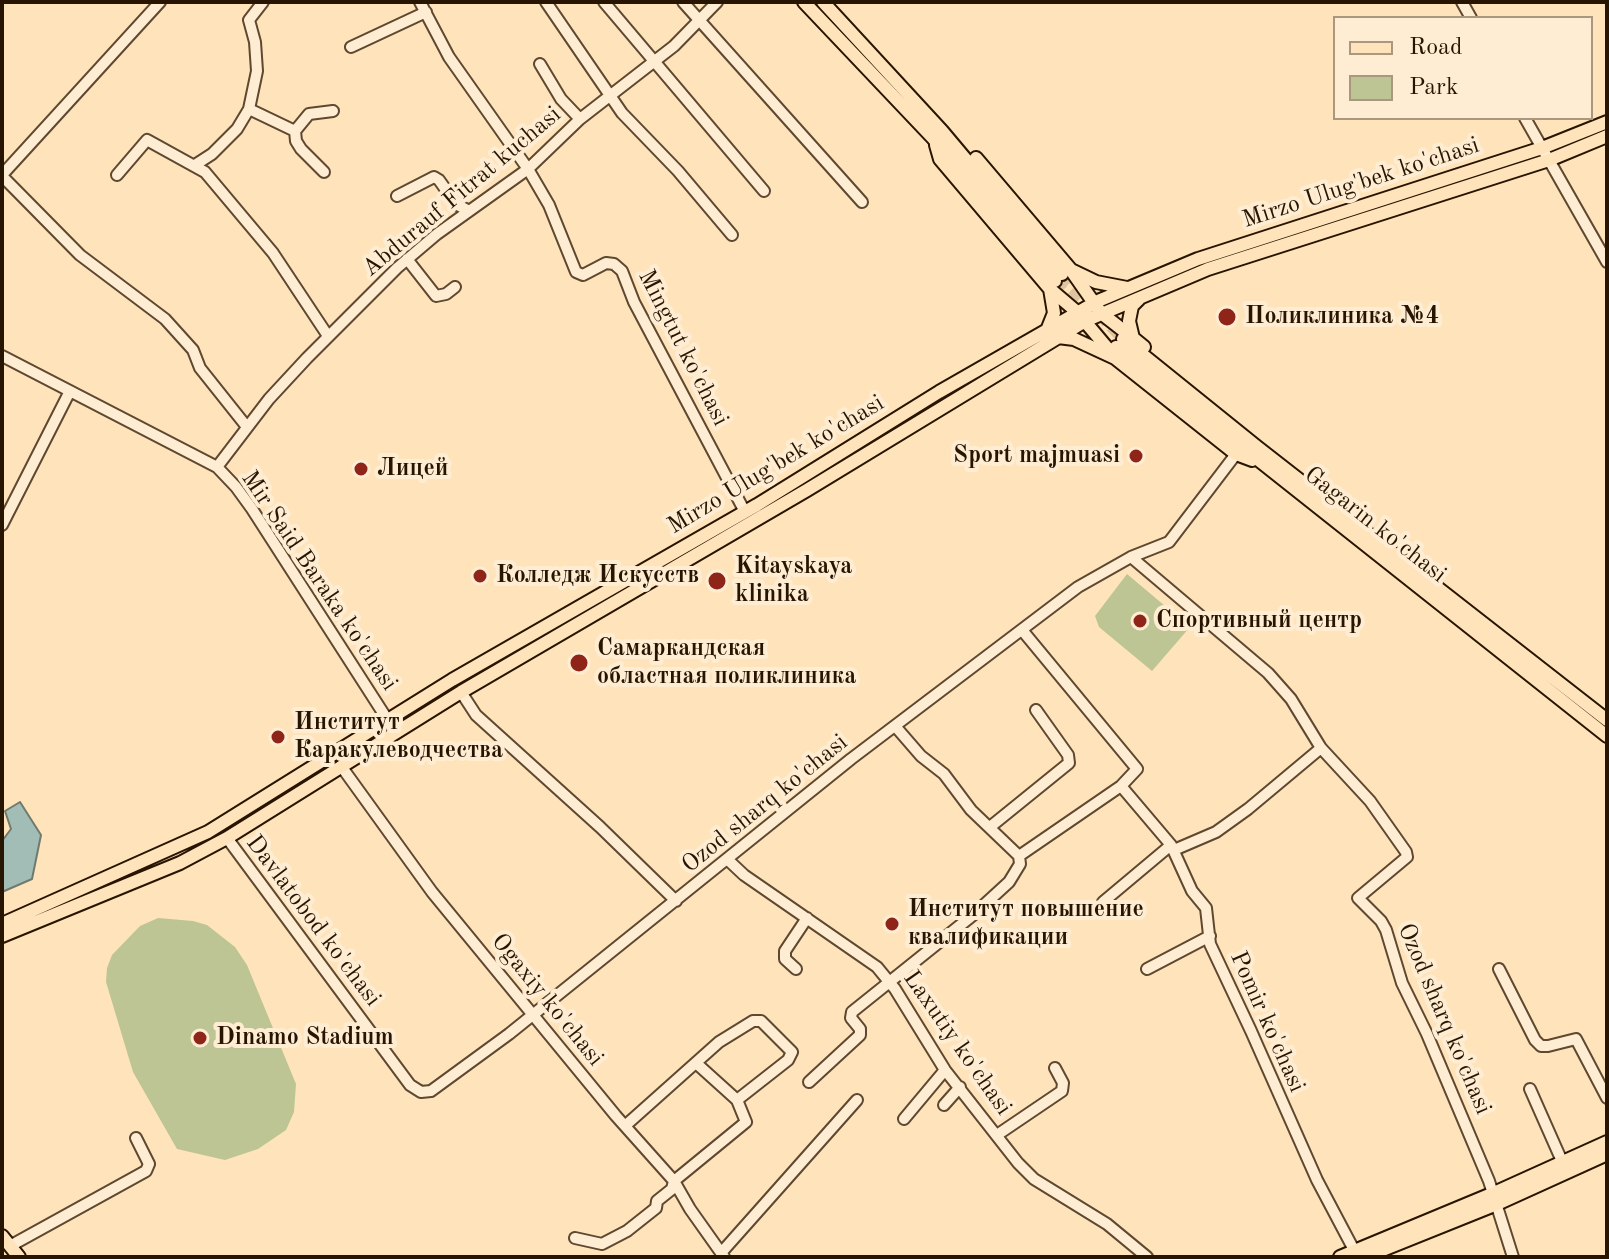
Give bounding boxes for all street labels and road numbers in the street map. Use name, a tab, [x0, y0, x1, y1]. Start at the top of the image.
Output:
street label: Abdurauf Fitrat kuchasi	[357, 100, 567, 284]
street label: Mirzo Ulug'bek ko'chasi	[1239, 131, 1483, 235]
street label: Mingtut ko'chasi	[631, 265, 735, 431]
street label: Mirzo Ulug'bek ko'chasi	[663, 389, 889, 541]
street label: Gagarin ko'chasi	[1298, 461, 1452, 589]
street label: Mir Said Baraka ko'chasi	[235, 466, 403, 696]
street label: Ozod sharq ko'chasi	[676, 728, 854, 880]
street label: Davlatobod ko'chasi	[239, 830, 387, 1012]
street label: Ozod sharq ko'chasi	[1391, 919, 1497, 1119]
street label: Ogaxiy ko'chasi	[485, 928, 609, 1072]
street label: Pomir ko'chasi	[1223, 947, 1311, 1097]
street label: Laxutiy ko'chasi	[896, 965, 1018, 1121]

